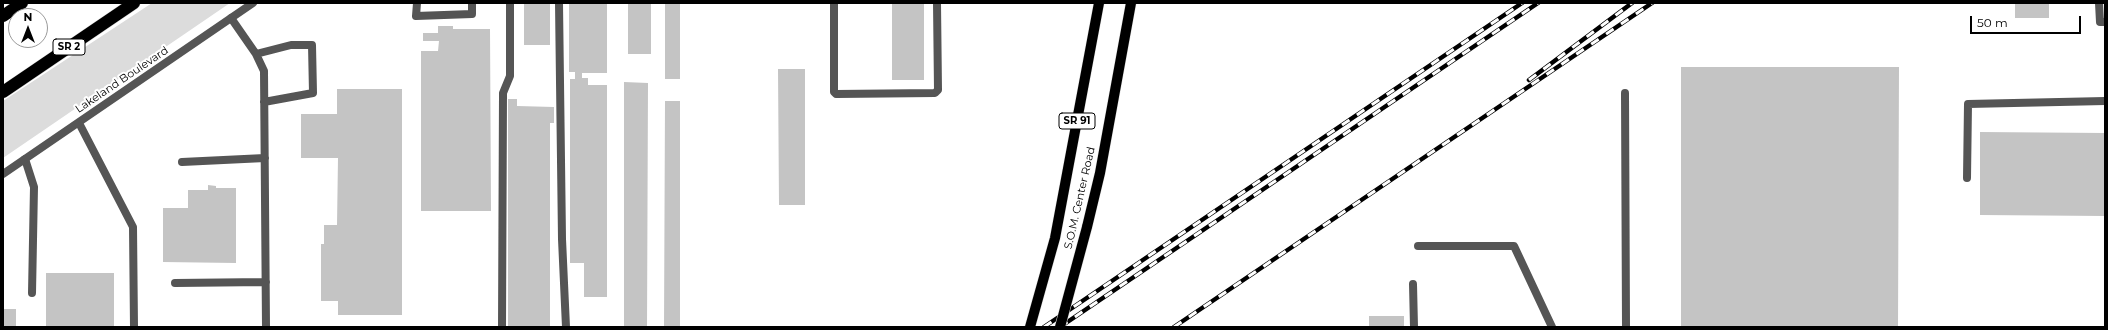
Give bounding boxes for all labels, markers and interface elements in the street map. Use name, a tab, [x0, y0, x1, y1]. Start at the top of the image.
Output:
north arrow	[8, 8, 48, 48]
scale bar	[1972, 8, 2083, 34]
text: N	[24, 10, 32, 24]
text: 50 m	[1977, 15, 2008, 30]
road number: SR 2	[53, 39, 85, 55]
street label: Lakeland Boulevard	[73, 44, 171, 116]
road number: SR 91	[1059, 113, 1095, 129]
street label: S.O.M. Center Road	[1062, 145, 1098, 251]

